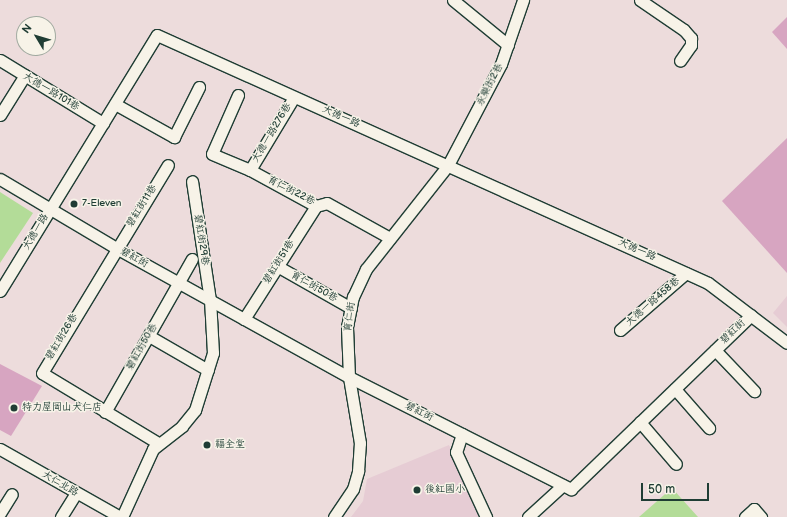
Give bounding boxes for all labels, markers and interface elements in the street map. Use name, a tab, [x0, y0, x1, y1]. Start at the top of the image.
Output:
north arrow	[16, 16, 56, 56]
text: N	[19, 22, 35, 36]
street label: 永樂街2巷	[474, 62, 506, 108]
street label: 大德一路101巷	[21, 70, 81, 114]
street label: 大德一路276巷	[250, 101, 294, 165]
street label: 大德一路	[320, 103, 362, 131]
street label: 育仁街22巷	[265, 174, 317, 208]
street label: 碧紅街11巷	[124, 183, 160, 229]
place label: 7-Eleven	[82, 198, 121, 210]
marker: 7-Eleven	[69, 199, 79, 209]
street label: 大德一路	[21, 212, 51, 252]
street label: 碧紅街29巷	[191, 214, 211, 266]
street label: 大德一路	[616, 236, 658, 264]
street label: 碧紅街51巷	[261, 238, 297, 286]
street label: 碧紅街	[118, 245, 150, 271]
street label: 育仁街50巷	[289, 269, 339, 305]
street label: 大德一路458巷	[624, 275, 682, 329]
street label: 育仁街	[342, 301, 358, 333]
street label: 碧紅街26巷	[43, 312, 81, 362]
street label: 碧紅街	[718, 317, 748, 347]
street label: 碧紅街50巷	[124, 322, 160, 372]
street label: 碧紅街	[403, 400, 435, 424]
place label: 特力屋岡山大仁店	[22, 402, 102, 414]
marker: 特力屋岡山大仁店	[9, 403, 19, 413]
place label: 福全堂	[215, 439, 245, 451]
marker: 福全堂	[202, 440, 212, 450]
street label: 大仁北路	[40, 469, 80, 499]
scale bar	[643, 475, 711, 501]
text: 50 m	[648, 482, 675, 497]
place label: 後紅國小	[425, 484, 465, 496]
marker: 後紅國小	[412, 485, 422, 495]

